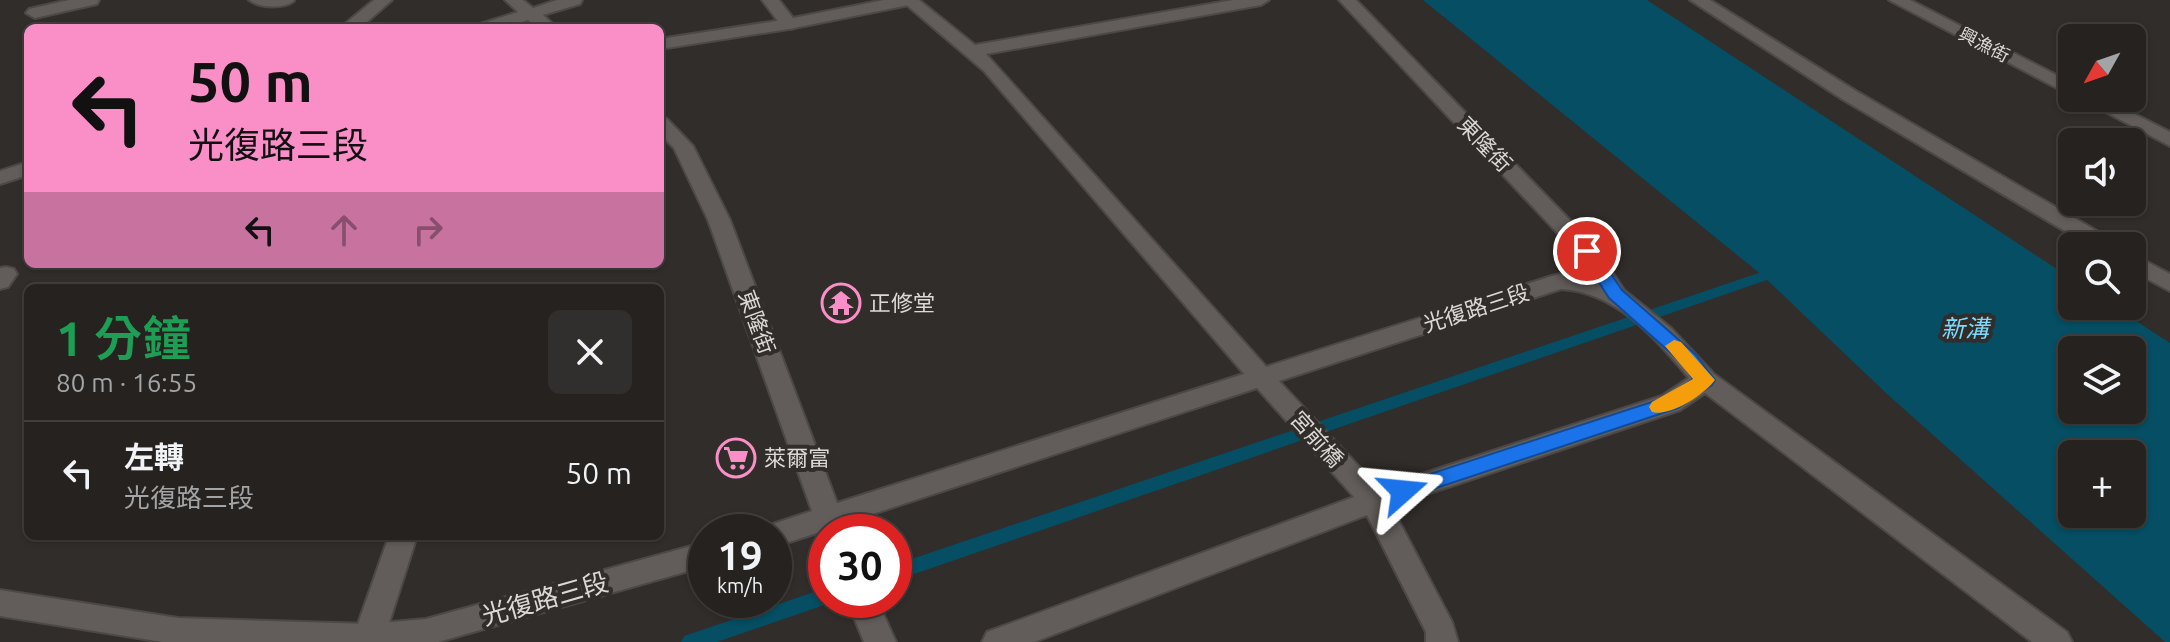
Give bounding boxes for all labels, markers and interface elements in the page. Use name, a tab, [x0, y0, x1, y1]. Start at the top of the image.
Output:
street label: 興漁街	[1956, 23, 2013, 65]
north arrow	[2058, 24, 2146, 112]
map controls	[2058, 24, 2146, 528]
text: 50 m	[188, 50, 313, 113]
icon: left	[56, 56, 160, 160]
street label: 東隆街	[1453, 111, 1517, 176]
text: 光復路三段	[188, 124, 368, 165]
button: sound	[2058, 128, 2146, 216]
icon: left	[238, 208, 282, 252]
icon: ahead	[322, 208, 366, 252]
icon: right	[406, 208, 450, 252]
pin	[1553, 217, 1621, 285]
icon: arrive	[1565, 229, 1609, 273]
button: search	[2058, 232, 2146, 320]
street label: 光復路三段	[1420, 279, 1532, 336]
temple icon: 正修堂	[820, 282, 862, 324]
street label: 東隆街	[734, 287, 781, 357]
place label: 正修堂	[869, 290, 935, 315]
button: close	[548, 310, 632, 394]
text: 1 分鐘	[56, 311, 190, 365]
water label: 新溝	[1941, 315, 1992, 342]
button: layers	[2058, 336, 2146, 424]
text: 80 m · 16:55	[56, 368, 197, 397]
street label: 宮前橋	[1286, 406, 1349, 472]
supermarket icon: 萊爾富	[715, 437, 757, 479]
text: 左轉	[124, 440, 184, 474]
button: +	[2058, 440, 2146, 528]
place label: 萊爾富	[764, 445, 830, 470]
position arrow	[1361, 449, 1445, 533]
icon: left	[56, 451, 100, 495]
text: 50 m	[565, 456, 632, 490]
text: 光復路三段	[124, 483, 254, 512]
speed limit sign: 30	[808, 514, 912, 618]
text: 19	[717, 533, 763, 578]
street label: 光復路三段	[478, 567, 611, 630]
text: km/h	[717, 574, 763, 597]

